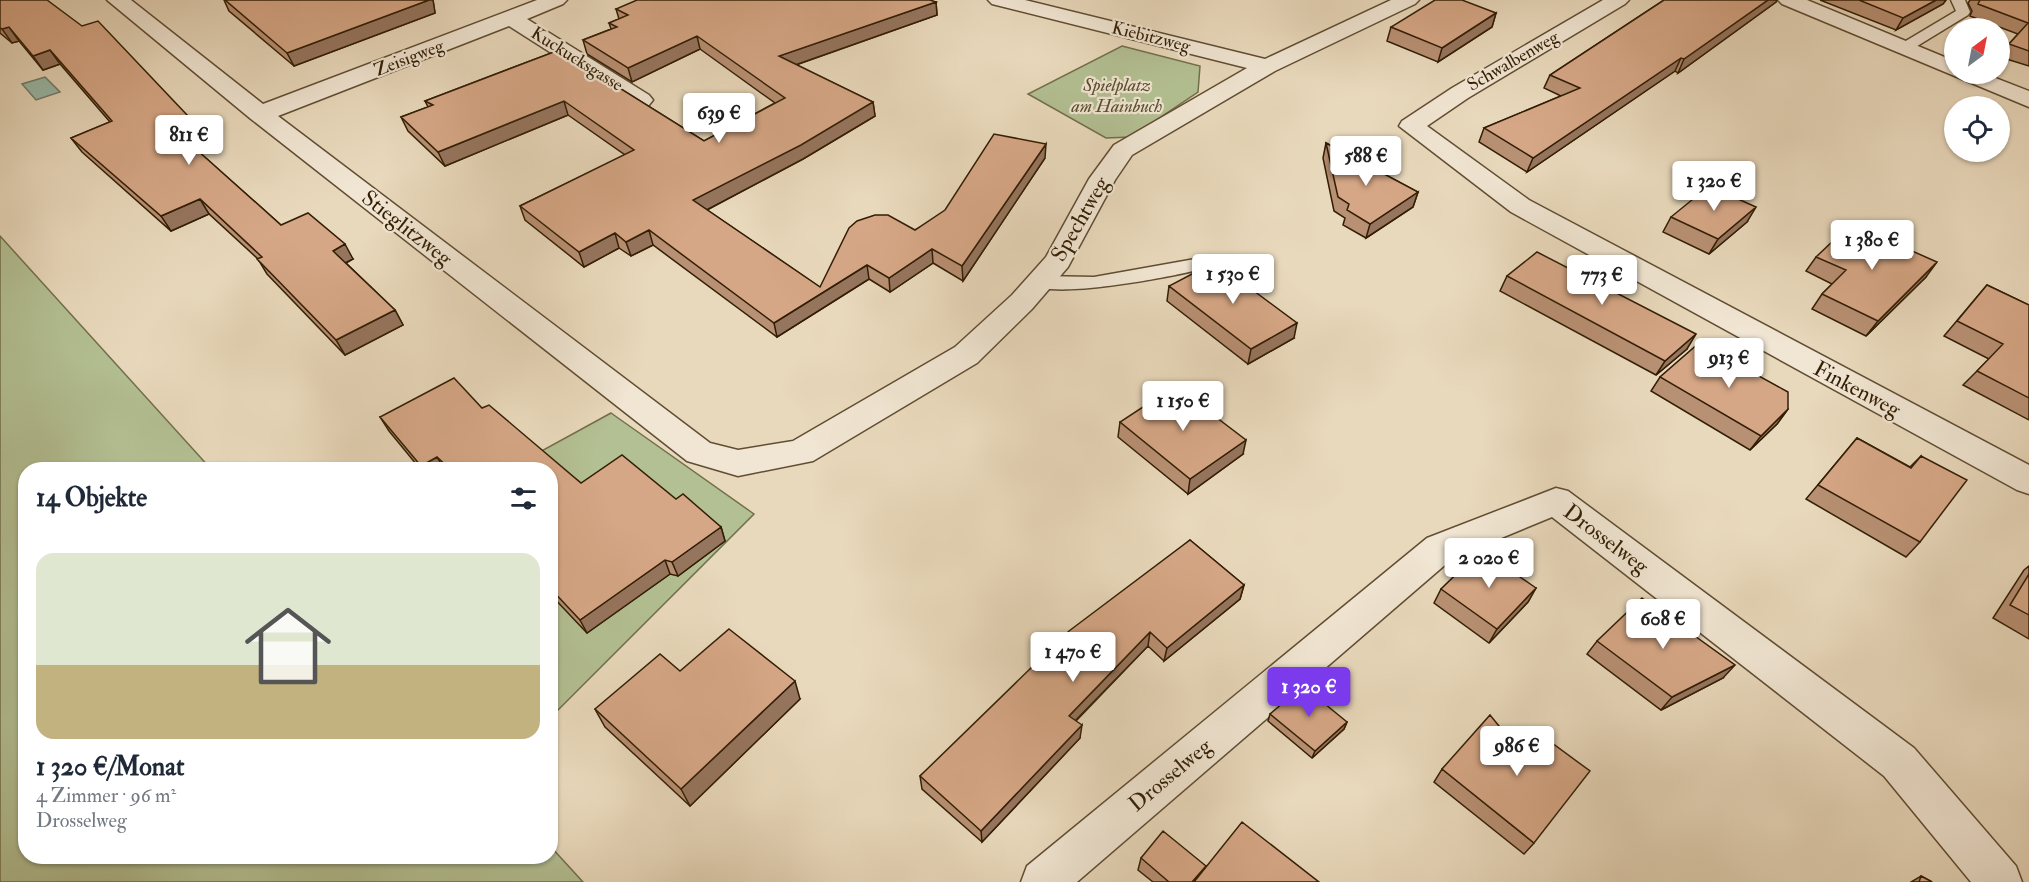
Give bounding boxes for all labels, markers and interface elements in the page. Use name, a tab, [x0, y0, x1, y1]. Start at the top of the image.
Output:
street label: Kiebitzweg	[1109, 16, 1194, 58]
north arrow	[1944, 18, 2010, 84]
map controls	[1944, 18, 2010, 162]
street label: Kuckucksgasse	[527, 22, 628, 97]
street label: Schwalbenweg	[1463, 25, 1564, 97]
street label: Zeisigweg	[371, 34, 448, 82]
park label: Spielplatz am Hainbuch	[1071, 74, 1162, 118]
pin: 639 €	[677, 93, 761, 144]
button: locate	[1944, 96, 2010, 162]
text: 639 €	[697, 100, 741, 125]
pin: 811 €	[147, 115, 231, 166]
text: 811 €	[169, 122, 209, 147]
pin: 588 €	[1324, 136, 1408, 187]
text: 588 €	[1344, 143, 1388, 168]
pin: 1 320 €	[1659, 161, 1769, 212]
text: 1 320 €	[1686, 168, 1742, 193]
street label: Spechtweg	[1045, 171, 1117, 267]
street label: Stieglitzweg	[356, 184, 459, 273]
pin: 1 380 €	[1817, 220, 1927, 271]
text: 1 380 €	[1845, 227, 1899, 252]
pin: 1 530 €	[1178, 254, 1288, 305]
pin: 773 €	[1560, 255, 1644, 306]
text: 1 530 €	[1206, 261, 1260, 286]
text: 773 €	[1581, 262, 1623, 287]
pin: 913 €	[1687, 338, 1771, 389]
text: 913 €	[1709, 345, 1749, 370]
street label: Finkenweg	[1809, 354, 1906, 424]
pin: 1 150 €	[1128, 381, 1238, 432]
text: 1 150 €	[1156, 388, 1210, 413]
text: 14 Objekte	[36, 482, 147, 514]
icon: filters	[507, 482, 540, 515]
street label: Drosselweg	[1558, 498, 1655, 581]
pin: 2 020 €	[1434, 538, 1544, 589]
text: 2 020 €	[1459, 545, 1519, 570]
icon: home	[234, 592, 342, 700]
pin: 608 €	[1621, 599, 1705, 650]
text: 608 €	[1640, 606, 1686, 631]
pin: 1 470 €	[1018, 632, 1128, 683]
text: 1 470 €	[1045, 639, 1101, 664]
pin: 1 320 €	[1254, 667, 1364, 718]
text: 1 320 €	[1281, 674, 1337, 699]
pin: 986 €	[1475, 726, 1559, 777]
street label: Drosselweg	[1123, 731, 1218, 818]
text: 986 €	[1494, 733, 1540, 758]
text: 1 320 €/Monat	[36, 751, 184, 783]
text: 4 Zimmer · 96 m²	[36, 783, 176, 808]
text: Drosselweg	[36, 808, 127, 833]

